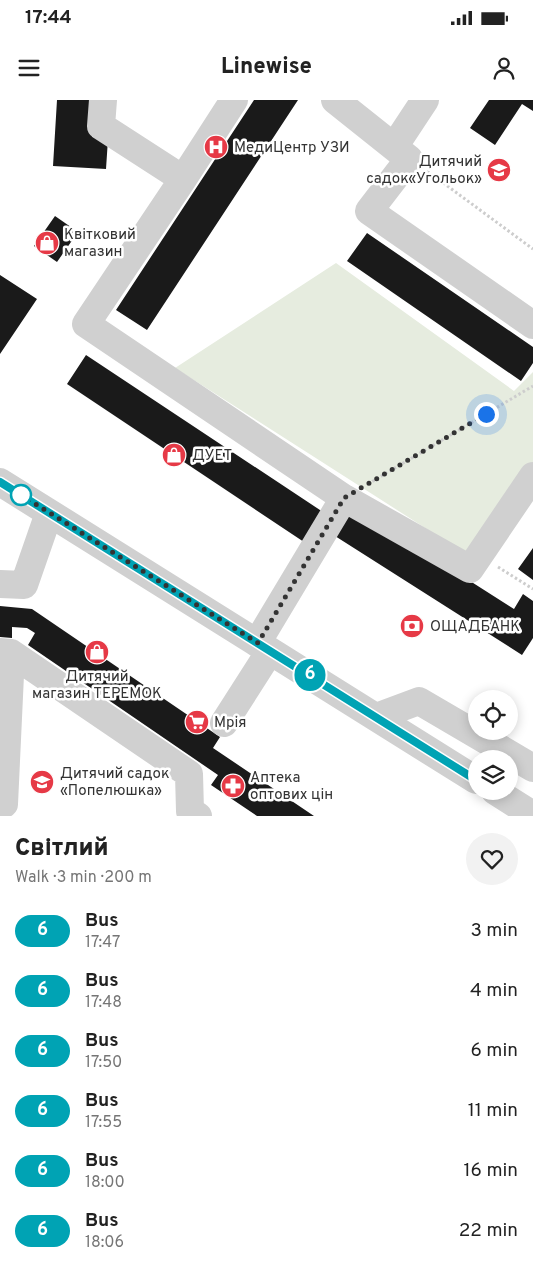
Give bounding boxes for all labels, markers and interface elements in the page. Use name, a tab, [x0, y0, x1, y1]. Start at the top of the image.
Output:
text: 17:44	[25, 6, 72, 30]
icon: menu	[15, 54, 43, 82]
text: Linewise	[221, 54, 312, 81]
icon: person	[490, 54, 518, 82]
hospital icon: МедиЦентр УЗИ	[203, 134, 229, 160]
place label: МедиЦентр УЗИ	[234, 139, 350, 158]
place label: Дитячий садок«Угольок»	[366, 153, 482, 189]
school or university icon: Дитячий садок«Угольок»	[486, 157, 512, 183]
place label: Квітковий магазин	[64, 226, 136, 262]
shop icon: Квітковий магазин	[34, 230, 60, 256]
your location	[474, 402, 499, 427]
shop icon: ДУЕТ	[161, 442, 187, 468]
place label: ДУЕТ	[192, 447, 232, 466]
unlabelled marker	[10, 484, 32, 506]
bank icon: ОЩАДБАНК	[399, 613, 425, 639]
place label: ОЩАДБАНК	[430, 618, 520, 637]
shop icon: Дитячий магазин ТЕРЕМОК	[84, 639, 110, 665]
line badge: 6	[294, 659, 326, 691]
text: 6	[304, 663, 316, 686]
place label: Дитячий магазин ТЕРЕМОК	[32, 668, 162, 704]
map controls	[468, 690, 518, 800]
button: locate	[468, 690, 518, 740]
supermarket icon: Мрія	[184, 709, 210, 735]
place label: Мрія	[214, 714, 246, 733]
button: layers	[468, 750, 518, 800]
place label: Дитячий садок «Попелюшка»	[60, 765, 170, 801]
school or university icon: Дитячий садок «Попелюшка»	[29, 769, 55, 795]
place label: Аптека оптових цін	[250, 769, 333, 805]
pharmacy icon: Аптека оптових цін	[220, 773, 246, 799]
button: heart	[466, 833, 518, 885]
text: Світлий	[15, 834, 109, 864]
text: Walk · 3 min · 200 m	[15, 868, 152, 888]
text: Bus	[85, 909, 119, 933]
text: 6	[37, 919, 48, 942]
text: 3 min	[470, 919, 518, 943]
text: 17:47	[85, 933, 120, 953]
text: Bus	[85, 969, 119, 993]
text: 6	[37, 979, 48, 1002]
text: 4 min	[470, 979, 518, 1003]
text: 17:48	[85, 993, 122, 1013]
text: Bus	[85, 1029, 119, 1053]
text: 6	[37, 1039, 48, 1062]
text: 6 min	[471, 1039, 518, 1063]
text: 17:50	[85, 1053, 122, 1073]
text: Bus	[85, 1089, 119, 1113]
text: 6	[37, 1099, 48, 1122]
text: 11 min	[468, 1099, 518, 1123]
text: 17:55	[85, 1113, 122, 1133]
text: Bus	[85, 1149, 119, 1173]
text: 6	[37, 1159, 48, 1182]
text: 16 min	[463, 1159, 518, 1183]
text: 18:00	[85, 1173, 125, 1193]
text: Bus	[85, 1209, 119, 1233]
text: 6	[37, 1219, 48, 1242]
text: 22 min	[459, 1219, 518, 1243]
text: 18:06	[85, 1233, 124, 1253]

